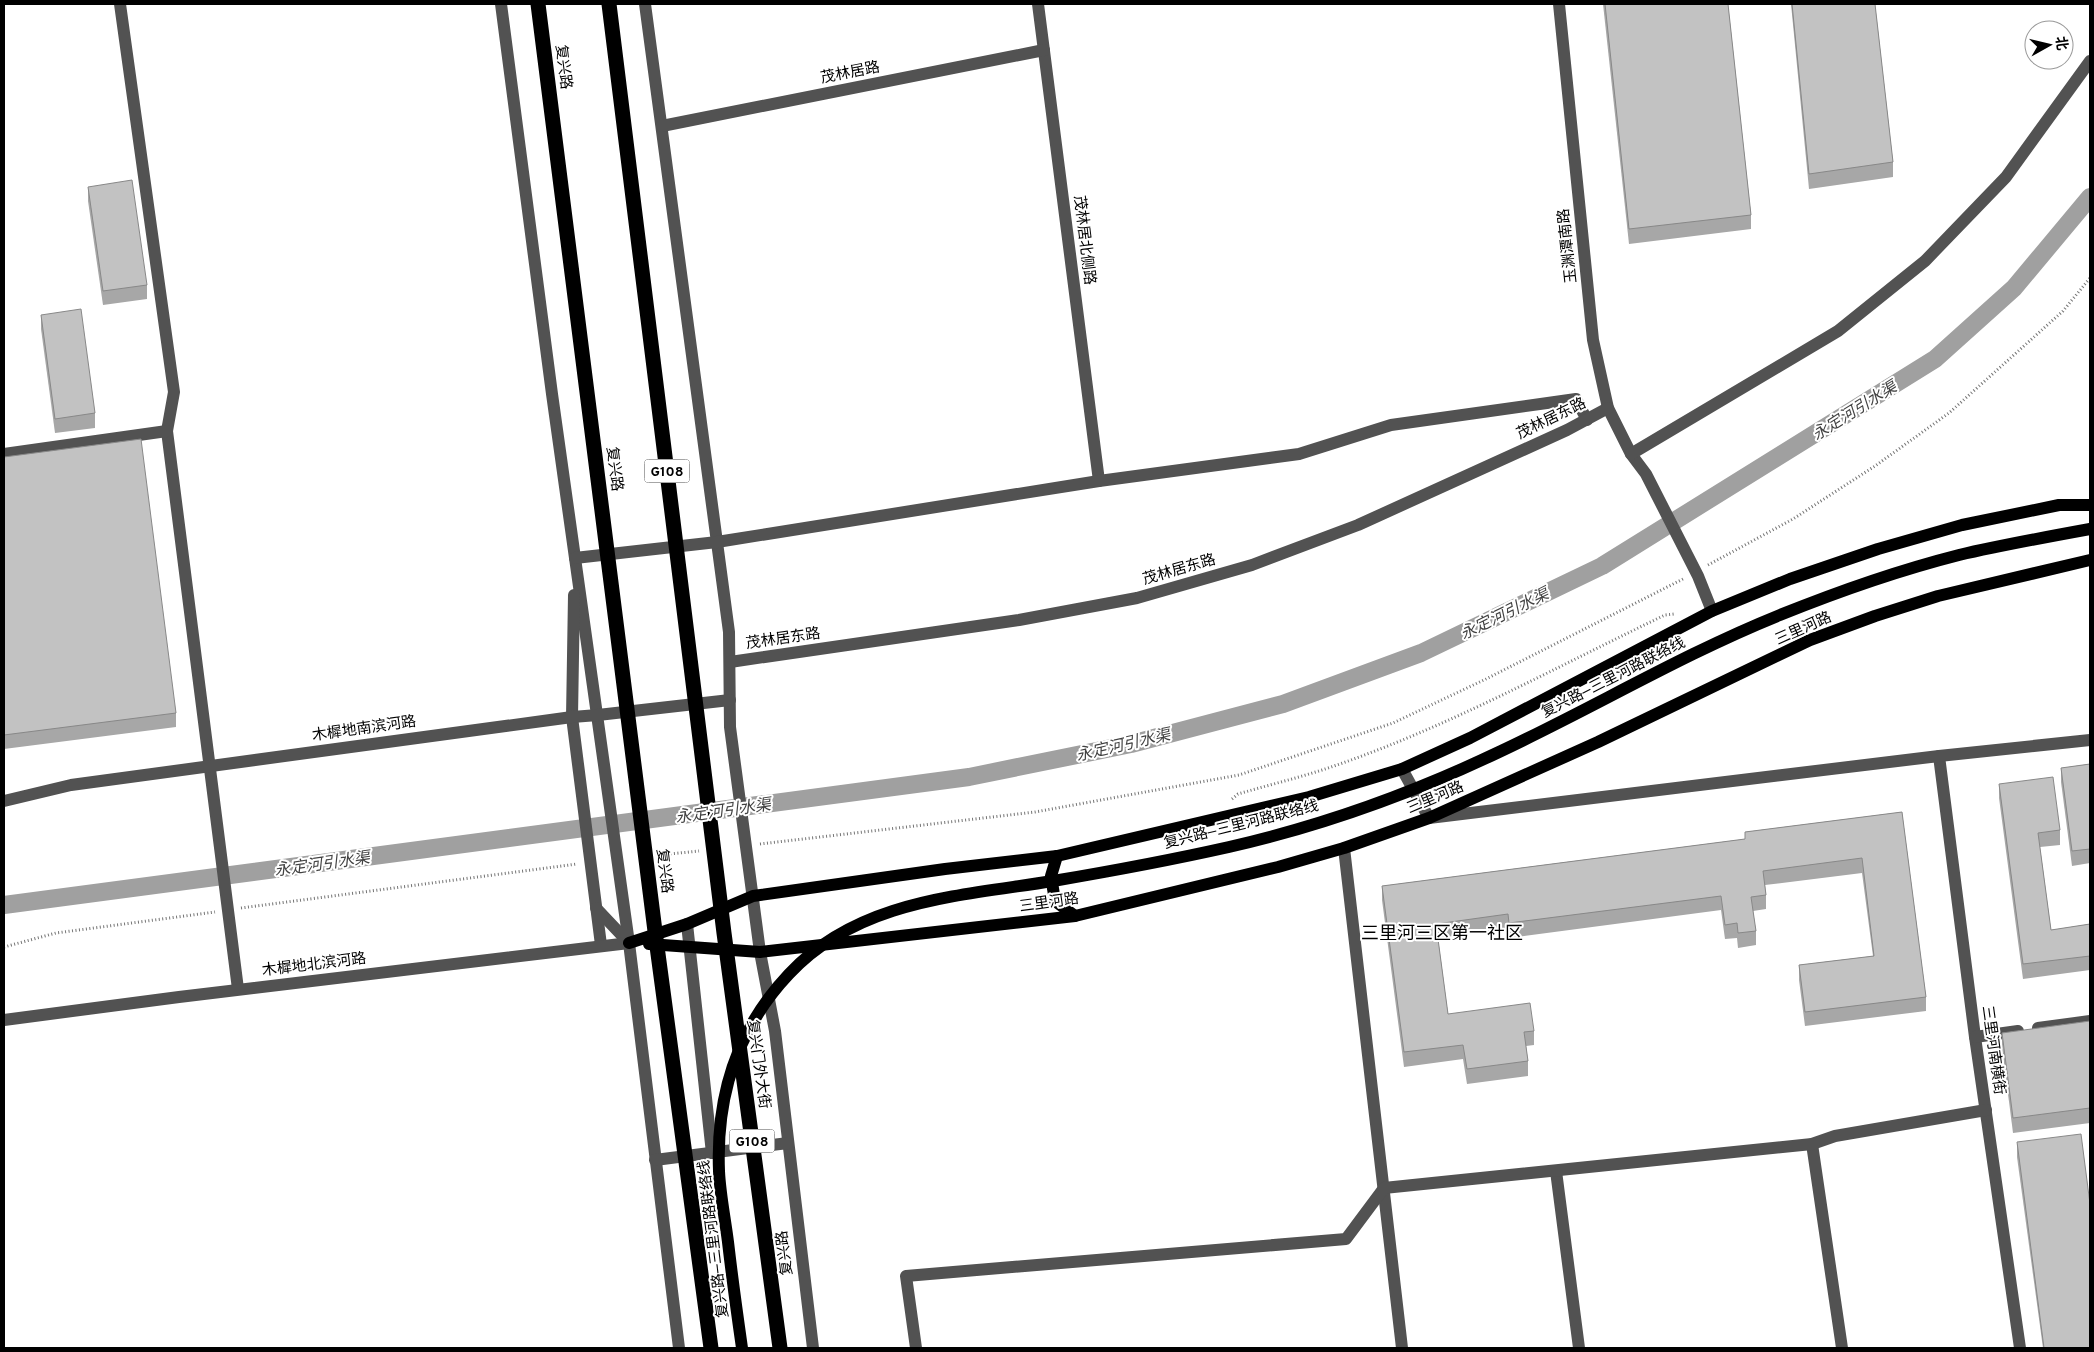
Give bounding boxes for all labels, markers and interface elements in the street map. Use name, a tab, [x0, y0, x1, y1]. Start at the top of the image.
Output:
north arrow	[2024, 20, 2074, 70]
text: 北	[2051, 35, 2070, 52]
street label: 复兴路	[550, 44, 575, 91]
street label: 茂林居路	[819, 58, 882, 89]
street label: 茂林居北侧路	[1069, 194, 1099, 286]
street label: 玉渊潭南路	[1554, 208, 1582, 284]
water label: 永定河引水渠	[1809, 377, 1903, 446]
street label: 茂林居东路	[1514, 394, 1590, 444]
street label: 复兴路	[601, 446, 626, 493]
road number: G108	[644, 460, 690, 482]
street label: 茂林居东路	[1141, 551, 1218, 590]
water label: 永定河引水渠	[1457, 584, 1554, 645]
street label: 三里河路	[1772, 608, 1835, 650]
street label: 茂林居东路	[745, 625, 822, 654]
street label: 复兴路—三里河路联络线	[1539, 634, 1689, 723]
street label: 木樨地南滨河路	[311, 713, 418, 746]
water label: 永定河引水渠	[1074, 725, 1174, 766]
street label: 三里河路	[1404, 778, 1467, 819]
water label: 永定河引水渠	[674, 795, 774, 829]
street label: 复兴路—三里河路联络线	[1162, 797, 1321, 854]
water label: 永定河引水渠	[273, 848, 373, 882]
street label: 复兴路	[651, 848, 676, 895]
street label: 三里河路	[1018, 890, 1080, 917]
district label: 三里河三区第一社区	[1361, 923, 1523, 946]
street label: 木樨地北滨河路	[261, 949, 367, 981]
street label: 三里河南横街	[1977, 1004, 2008, 1096]
street label: 复兴门外大街	[742, 1018, 773, 1110]
road number: G108	[730, 1130, 774, 1152]
street label: 复兴路—三里河路联络线	[695, 1159, 734, 1319]
street label: 复兴路	[773, 1229, 798, 1276]

